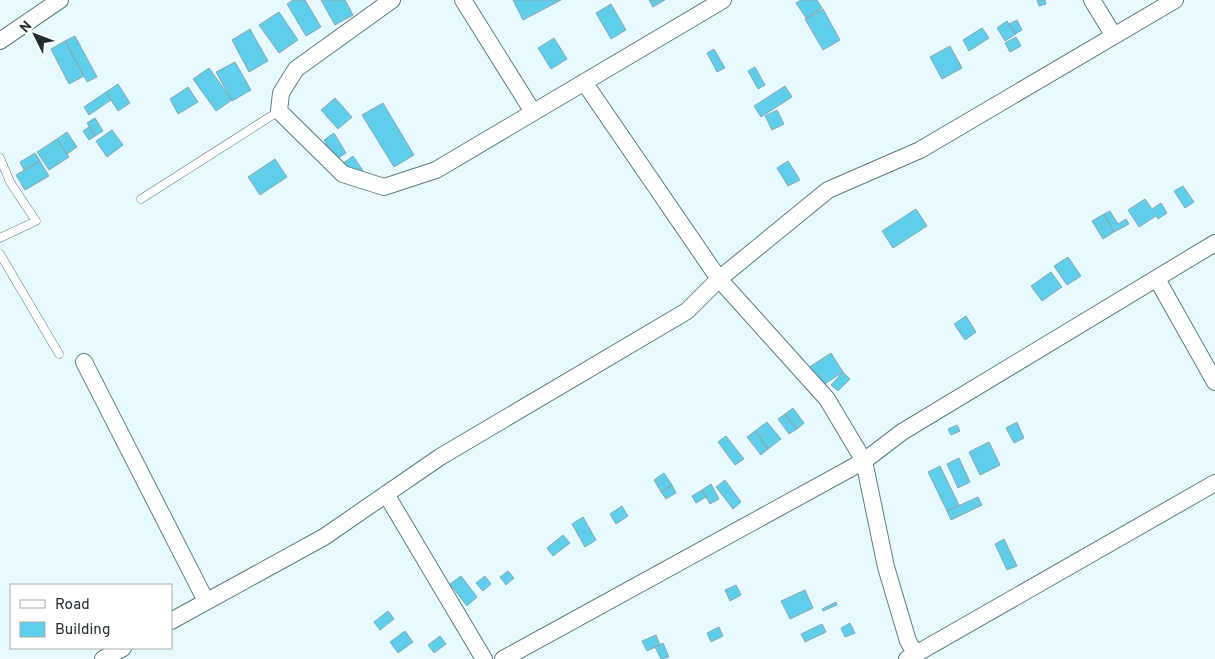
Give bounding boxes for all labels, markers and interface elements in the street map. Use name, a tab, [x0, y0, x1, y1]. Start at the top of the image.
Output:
north arrow	[10, 10, 60, 60]
text: N	[17, 18, 36, 37]
legend	[10, 584, 172, 649]
text: Road	[55, 596, 90, 615]
text: Building	[55, 621, 110, 640]

